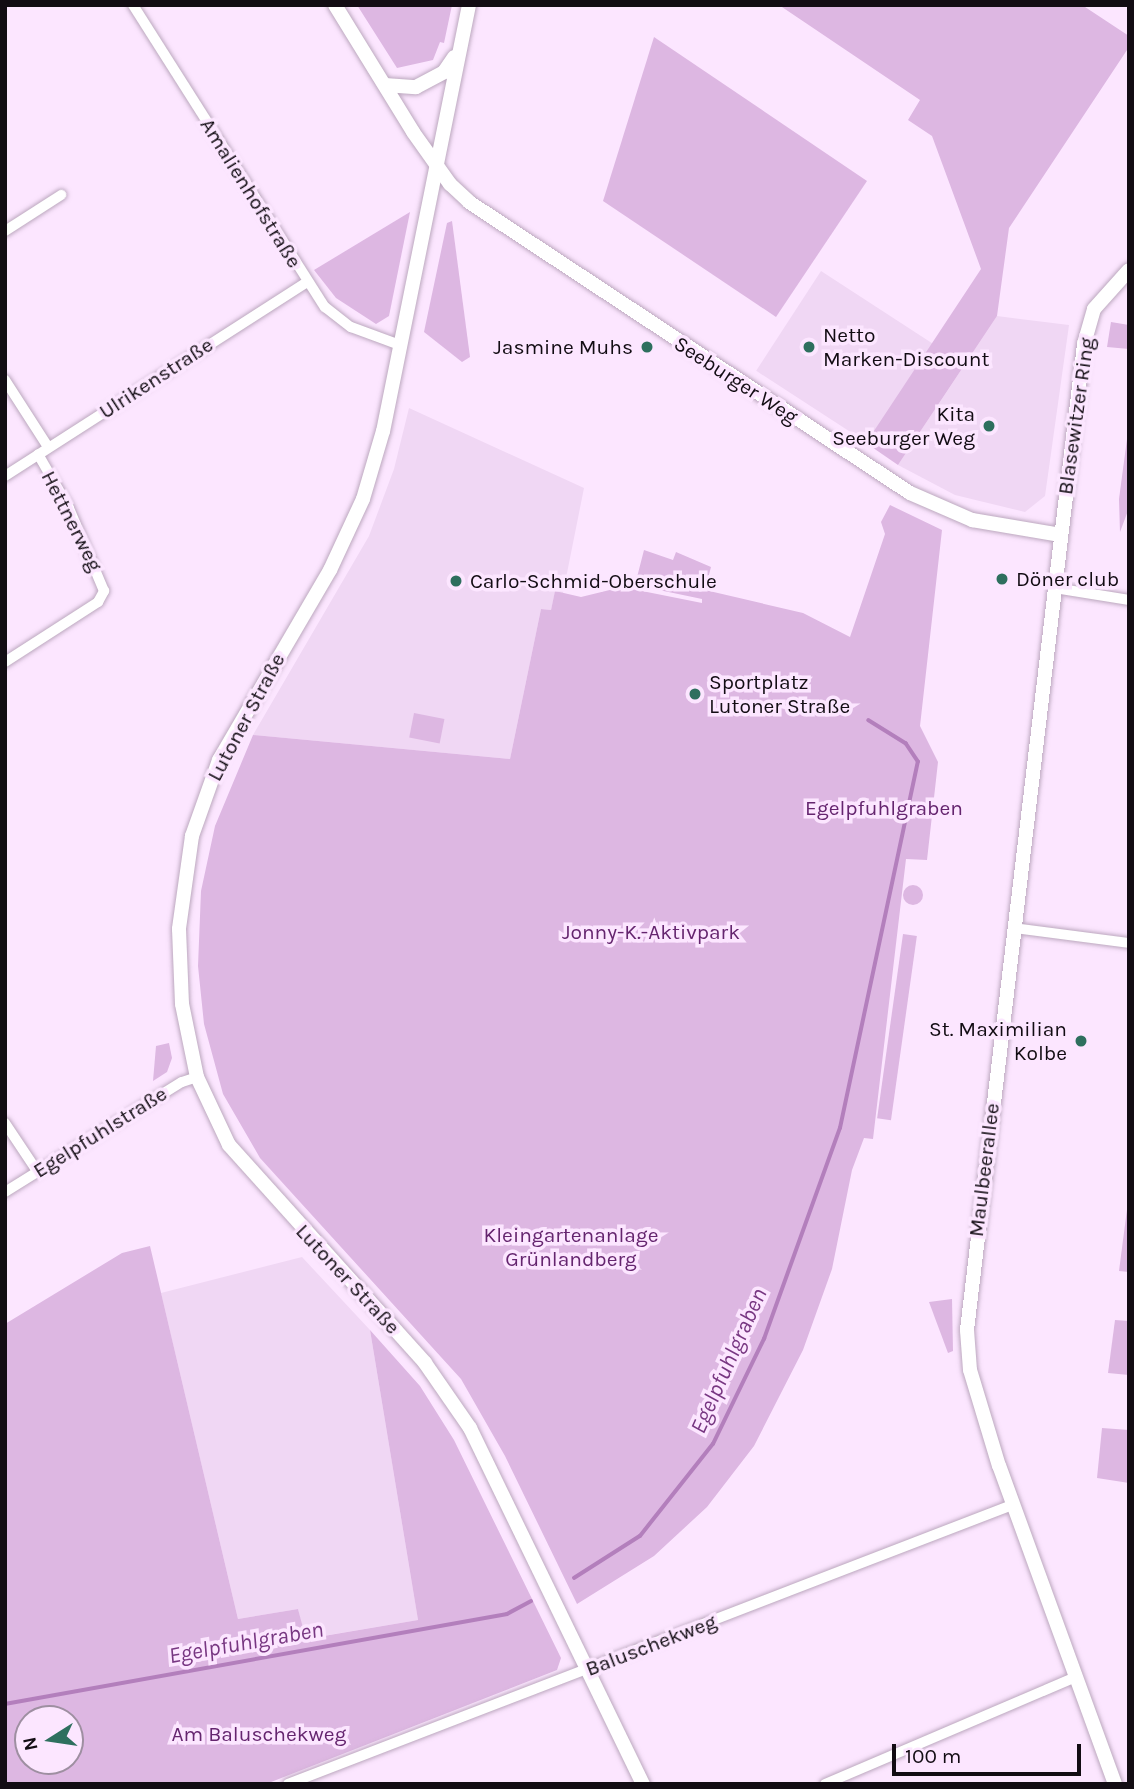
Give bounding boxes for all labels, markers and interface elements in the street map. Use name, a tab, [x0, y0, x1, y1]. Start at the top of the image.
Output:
street label: Amalienhofstraße	[195, 114, 307, 272]
place label: Netto Marken-Discount	[823, 322, 989, 372]
street label: Seeburger Weg	[669, 331, 803, 429]
street label: Ulrikenstraße	[94, 332, 218, 424]
place label: Jasmine Muhs	[493, 334, 633, 360]
street label: Blasewitzer Ring	[1052, 336, 1100, 496]
marker: Jasmine Muhs	[639, 339, 655, 355]
marker: Netto Marken-Discount	[801, 339, 817, 355]
place label: Kita Seeburger Weg	[832, 401, 975, 451]
marker: Kita Seeburger Weg	[981, 418, 997, 434]
street label: Hettnerweg	[36, 466, 108, 576]
place label: Döner club	[1016, 566, 1119, 592]
place label: Carlo-Schmid-Oberschule	[470, 568, 717, 594]
marker: Döner club	[994, 571, 1010, 587]
marker: Carlo-Schmid-Oberschule	[448, 573, 464, 589]
street label: Lutoner Straße	[202, 649, 290, 785]
place label: Sportplatz Lutoner Straße	[709, 669, 850, 719]
marker: Sportplatz Lutoner Straße	[687, 686, 703, 702]
park label: Egelpfuhlgraben	[805, 795, 963, 821]
park label: Jonny-K.-Aktivpark	[562, 919, 740, 945]
place label: St. Maximilian Kolbe	[929, 1016, 1067, 1066]
marker: St. Maximilian Kolbe	[1073, 1033, 1089, 1049]
street label: Egelpfuhlstraße	[29, 1081, 171, 1183]
street label: Maulbeerallee	[963, 1102, 1005, 1238]
street label: Lutoner Straße	[291, 1219, 405, 1339]
park label: Kleingartenanlage Grünlandberg	[483, 1222, 659, 1272]
water label: Egelpfuhlgraben	[685, 1284, 773, 1438]
street label: Baluschekweg	[582, 1608, 720, 1682]
water label: Egelpfuhlgraben	[167, 1616, 325, 1670]
north arrow	[14, 1705, 84, 1775]
park label: Am Baluschekweg	[172, 1721, 346, 1747]
scale bar	[896, 1730, 1085, 1774]
text: N	[18, 1735, 43, 1753]
text: 100 m	[905, 1744, 962, 1768]

